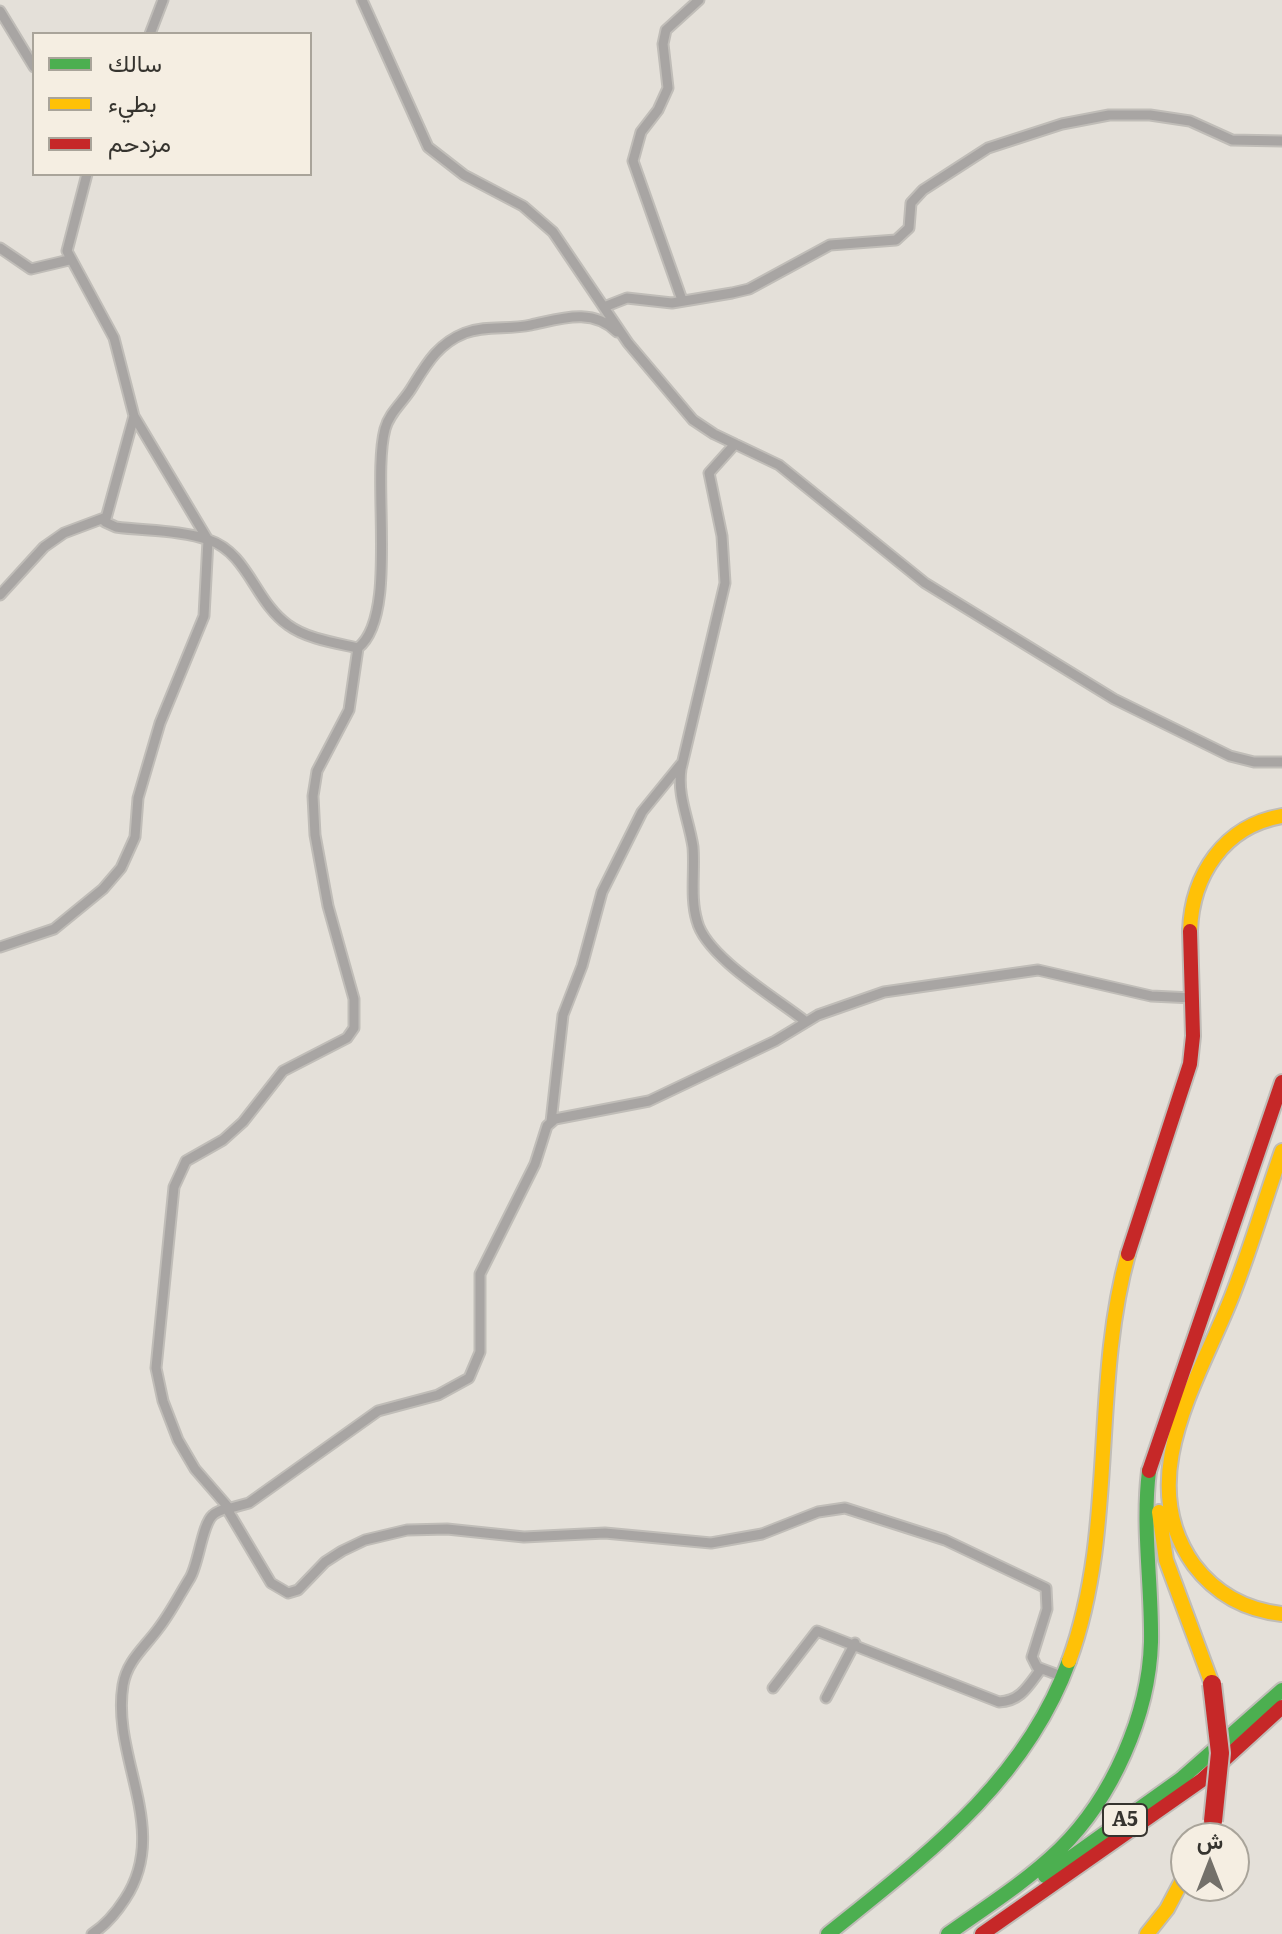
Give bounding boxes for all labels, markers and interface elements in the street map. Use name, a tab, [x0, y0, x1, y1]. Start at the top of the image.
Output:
legend	[32, 32, 312, 176]
text: سالك	[108, 44, 162, 79]
text: بطيء	[108, 84, 157, 119]
text: مزدحم	[108, 124, 171, 159]
road number: A5	[1103, 1804, 1147, 1836]
north arrow	[1170, 1822, 1250, 1902]
text: ش	[1197, 1823, 1223, 1856]

